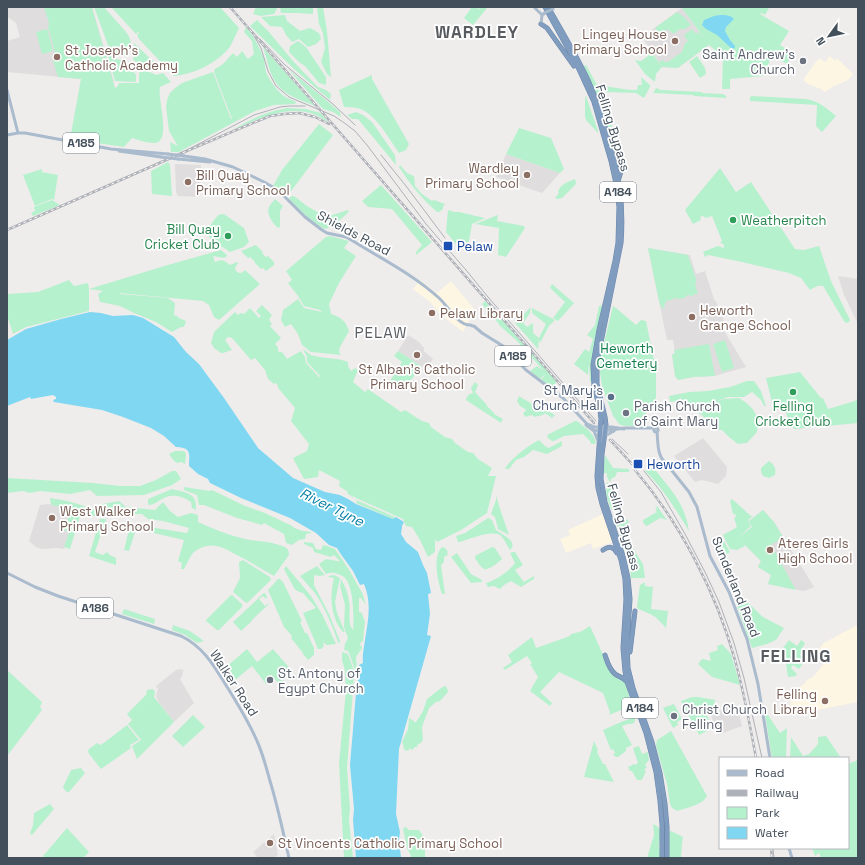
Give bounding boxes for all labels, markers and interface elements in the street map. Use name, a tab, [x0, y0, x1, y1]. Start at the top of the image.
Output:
north arrow	[809, 16, 849, 56]
district label: WARDLEY	[435, 21, 519, 43]
place label: Lingey House Primary School	[573, 26, 667, 58]
text: N	[813, 35, 828, 48]
marker: Lingey House Primary School	[670, 36, 680, 46]
place label: St Joseph's Catholic Academy	[65, 42, 178, 74]
place label: Saint Andrew's Church	[702, 46, 795, 78]
marker: St Joseph's Catholic Academy	[52, 52, 62, 62]
marker: Saint Andrew's Church	[798, 56, 808, 66]
street label: Felling Bypass	[592, 83, 634, 174]
road number: A185	[63, 133, 99, 153]
place label: Wardley Primary School	[425, 160, 519, 192]
place label: Bill Quay Primary School	[196, 167, 290, 199]
marker: Wardley Primary School	[522, 170, 532, 180]
marker: Bill Quay Primary School	[183, 177, 193, 187]
road number: A184	[600, 182, 636, 202]
street label: Shields Road	[314, 207, 394, 259]
place label: Weatherpitch	[741, 212, 827, 229]
marker: Weatherpitch	[728, 215, 738, 225]
place label: Bill Quay Cricket Club	[145, 221, 220, 253]
marker: Bill Quay Cricket Club	[223, 231, 233, 241]
place label: Pelaw	[457, 238, 493, 255]
marker: Pelaw	[442, 240, 454, 252]
place label: Heworth Grange School	[700, 302, 791, 334]
place label: Pelaw Library	[440, 305, 523, 322]
marker: Pelaw Library	[427, 308, 437, 318]
marker: Heworth Grange School	[687, 312, 697, 322]
district label: PELAW	[355, 323, 407, 342]
park label: Heworth Cemetery	[597, 340, 657, 372]
road number: A185	[495, 346, 531, 366]
marker: St Alban's Catholic Primary School	[412, 350, 422, 360]
place label: St Alban's Catholic Primary School	[359, 361, 476, 393]
place label: St Mary's Church Hall	[533, 382, 603, 414]
marker: Felling Cricket Club	[788, 387, 798, 397]
marker: St Mary's Church Hall	[606, 392, 616, 402]
place label: Parish Church of Saint Mary	[634, 398, 720, 430]
place label: Felling Cricket Club	[755, 398, 831, 430]
marker: Parish Church of Saint Mary	[621, 408, 631, 418]
place label: Heworth	[647, 456, 700, 473]
marker: Heworth	[632, 458, 644, 470]
street label: Felling Bypass	[603, 481, 645, 573]
water label: River Tyne	[297, 484, 368, 531]
place label: West Walker Primary School	[60, 503, 154, 535]
marker: West Walker Primary School	[47, 513, 57, 523]
street label: Sunderland Road	[708, 534, 764, 640]
place label: Ateres Girls High School	[778, 535, 852, 567]
marker: Ateres Girls High School	[765, 545, 775, 555]
road number: A186	[77, 598, 113, 618]
district label: FELLING	[760, 645, 832, 667]
street label: Walker Road	[206, 646, 262, 720]
place label: St. Antony of Egypt Church	[278, 665, 364, 697]
marker: St. Antony of Egypt Church	[265, 675, 275, 685]
place label: Felling Library	[773, 686, 817, 718]
marker: Felling Library	[820, 696, 830, 706]
road number: A184	[622, 698, 658, 718]
place label: Christ Church Felling	[682, 701, 767, 733]
marker: Christ Church Felling	[669, 711, 679, 721]
legend	[719, 757, 849, 849]
text: Road	[755, 765, 784, 781]
text: Railway	[755, 785, 799, 801]
text: Park	[755, 805, 780, 821]
text: Water	[755, 825, 789, 841]
place label: St Vincents Catholic Primary School	[278, 835, 502, 852]
marker: St Vincents Catholic Primary School	[265, 838, 275, 848]

